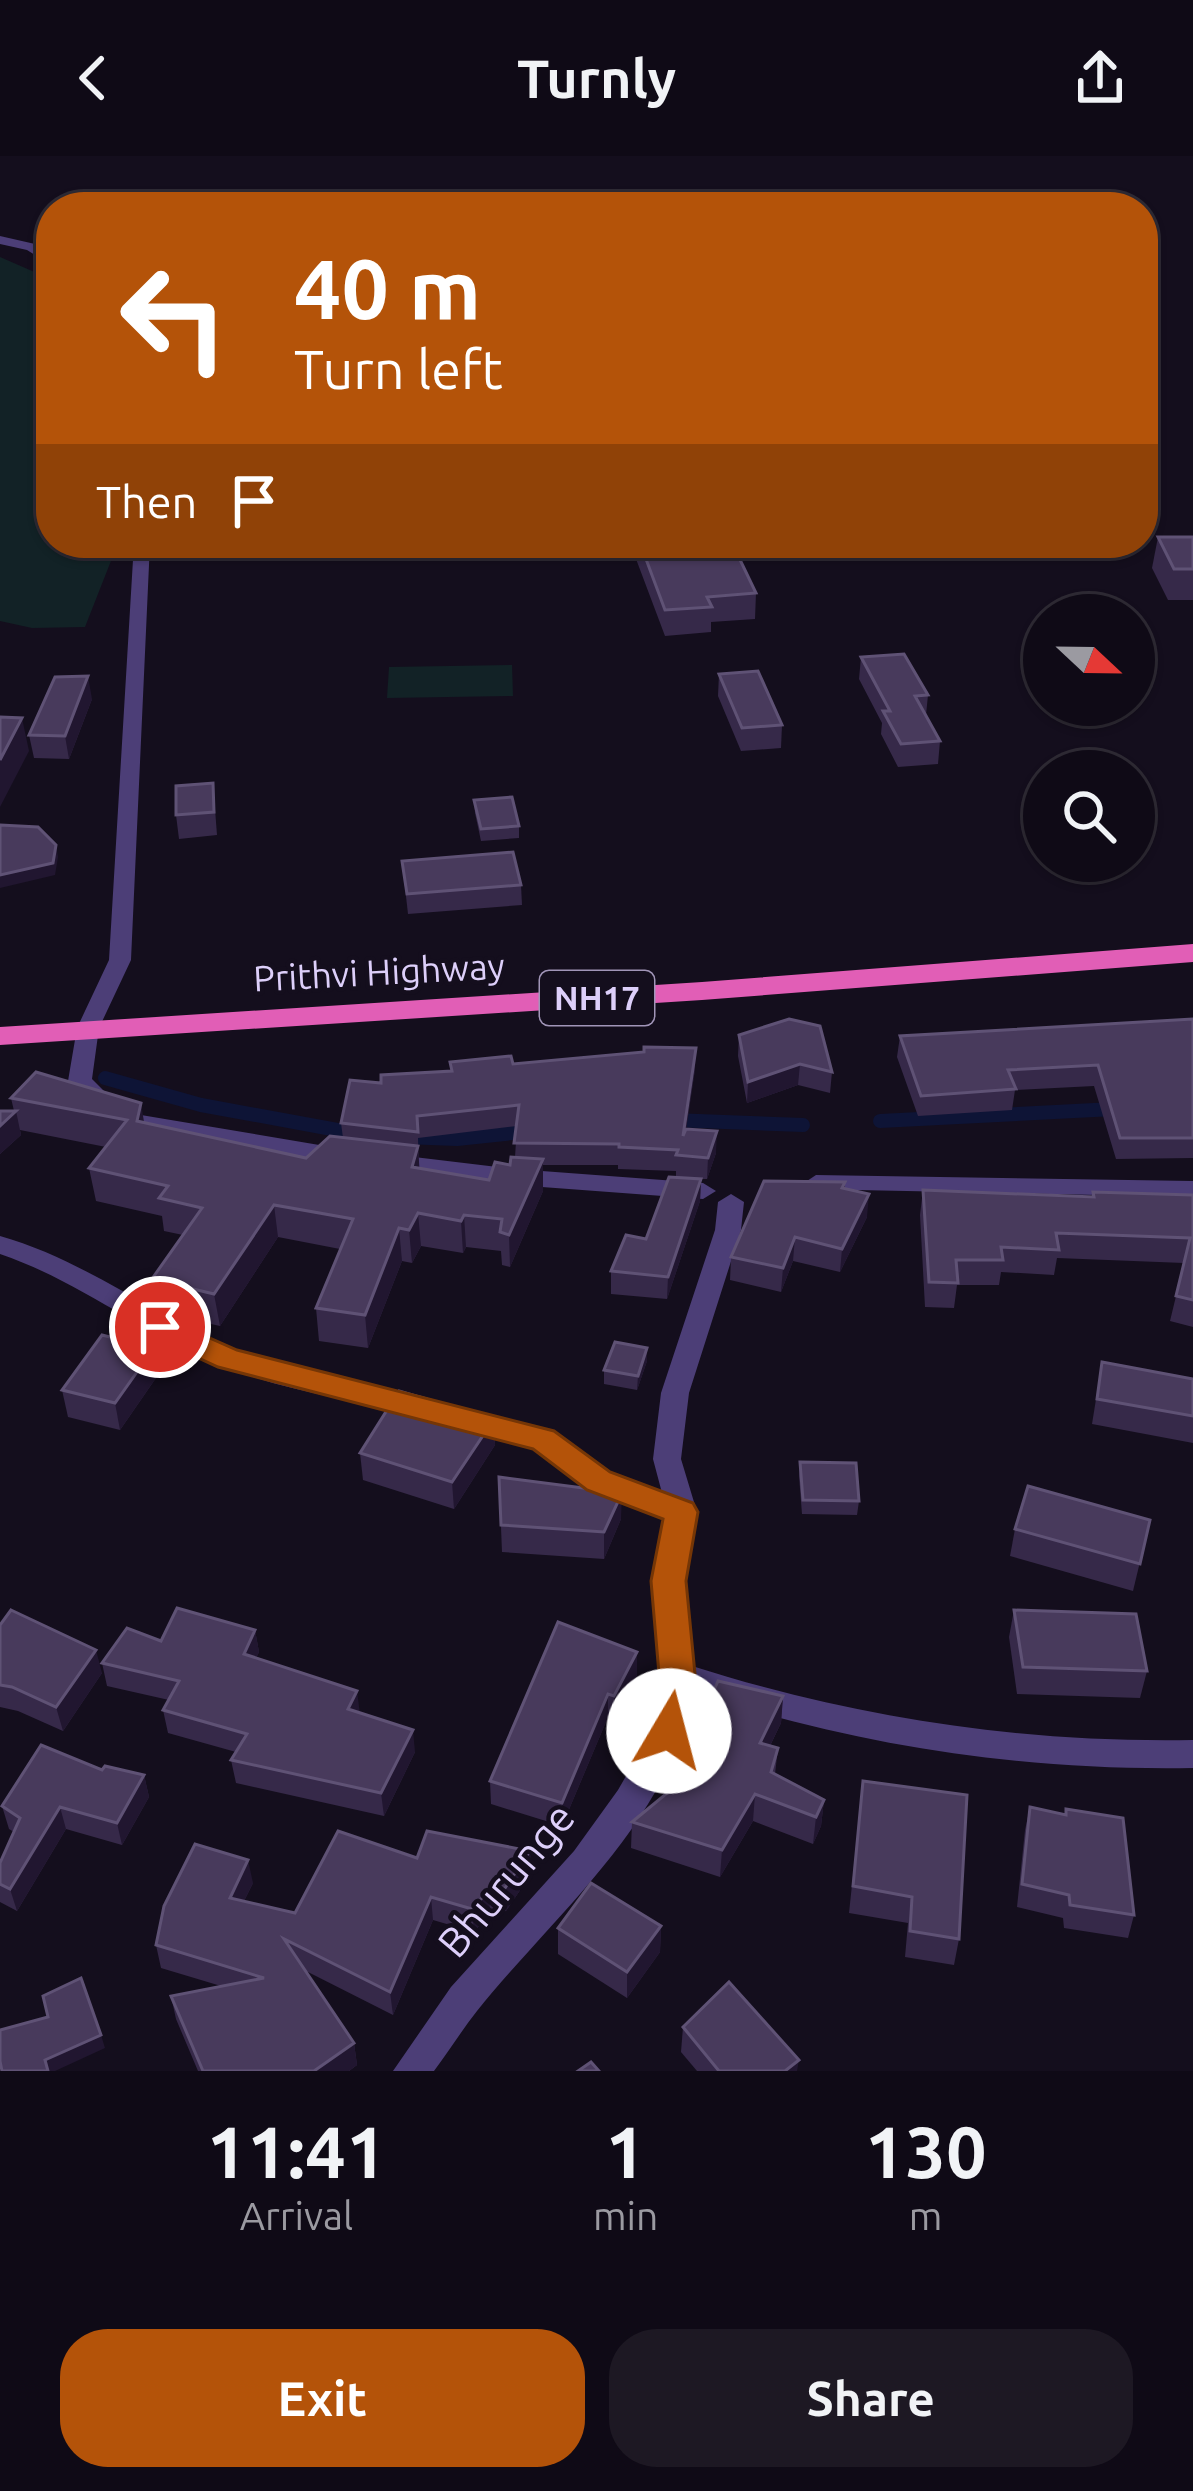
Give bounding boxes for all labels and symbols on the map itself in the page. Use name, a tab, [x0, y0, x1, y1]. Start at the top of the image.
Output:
north arrow	[1023, 594, 1155, 726]
street label: Prithvi Highway	[252, 944, 506, 999]
road number: NH17	[540, 971, 654, 1025]
pin	[109, 1276, 211, 1378]
position arrow	[606, 1668, 732, 1794]
street label: Bhurunge	[428, 1793, 583, 1966]

